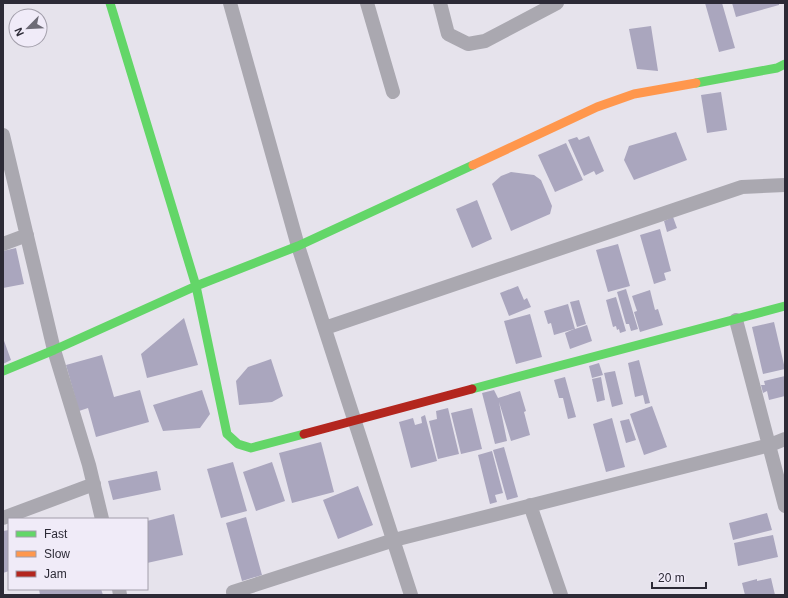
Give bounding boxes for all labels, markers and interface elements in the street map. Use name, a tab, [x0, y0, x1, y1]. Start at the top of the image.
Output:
north arrow	[8, 8, 48, 48]
text: N	[12, 26, 26, 38]
legend	[8, 518, 148, 590]
text: Fast	[44, 527, 68, 541]
text: Slow	[44, 547, 70, 561]
scale bar	[652, 564, 706, 590]
text: Jam	[44, 567, 67, 581]
text: 20 m	[658, 571, 685, 585]

